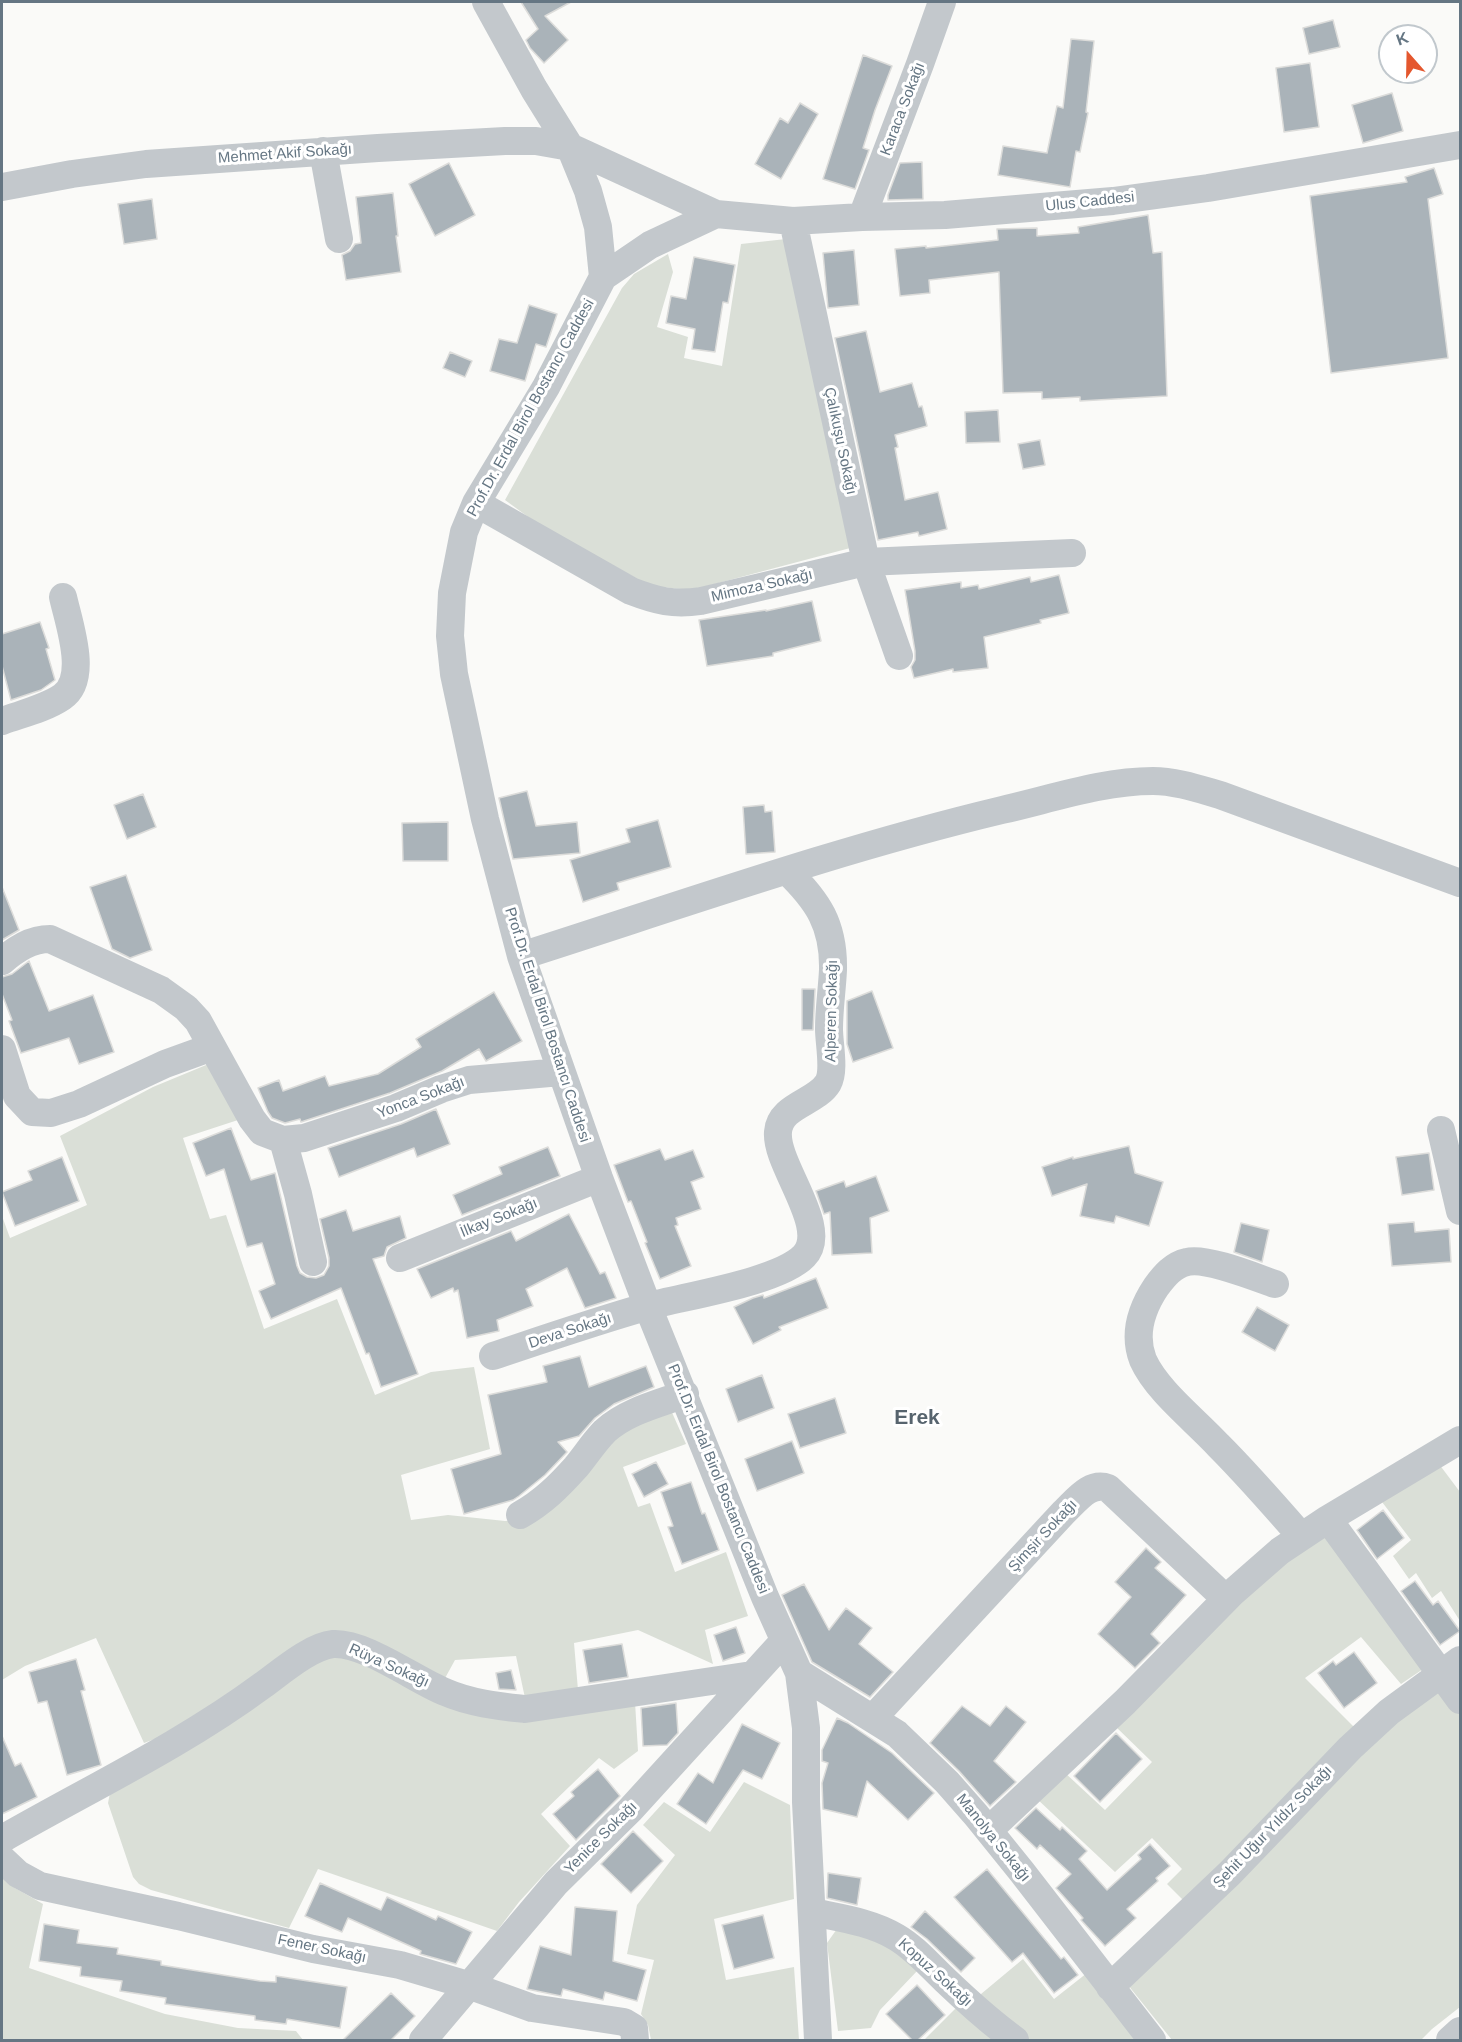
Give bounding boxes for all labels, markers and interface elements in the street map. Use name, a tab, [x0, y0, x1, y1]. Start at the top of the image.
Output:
north arrow	[1378, 24, 1438, 84]
text: K	[1394, 29, 1411, 48]
street label: Karaca Sokağı	[877, 60, 929, 158]
street label: Mehmet Akif Sokağı	[217, 140, 353, 168]
street label: Ulus Caddesi	[1045, 188, 1135, 216]
street label: Prof.Dr. Erdal Birol Bostancı Caddesi	[464, 296, 598, 520]
street label: Çalıkuşu Sokağı	[820, 386, 860, 496]
street label: Mimoza Sokağı	[710, 566, 814, 606]
street label: Prof.Dr. Erdal Birol Bostancı Caddesi	[500, 905, 594, 1145]
street label: Alperen Sokağı	[822, 960, 842, 1062]
street label: Yonca Sokağı	[375, 1073, 467, 1123]
street label: İlkay Sokağı	[458, 1194, 540, 1242]
street label: Deva Sokağı	[526, 1309, 614, 1353]
street label: Prof.Dr. Erdal Birol Bostancı Caddesi	[664, 1362, 772, 1596]
district label: Erek	[894, 1405, 940, 1431]
street label: Şimşir Sokağı	[1005, 1496, 1081, 1576]
street label: Rüya Sokağı	[346, 1640, 432, 1692]
street label: Şehit Uğur Yıldız Sokağı	[1210, 1762, 1336, 1892]
street label: Manolya Sokağı	[952, 1791, 1034, 1885]
street label: Yenice Sokağı	[561, 1798, 641, 1878]
street label: Fener Sokağı	[276, 1931, 368, 1967]
street label: Kopuz Sokağı	[894, 1935, 976, 2011]

